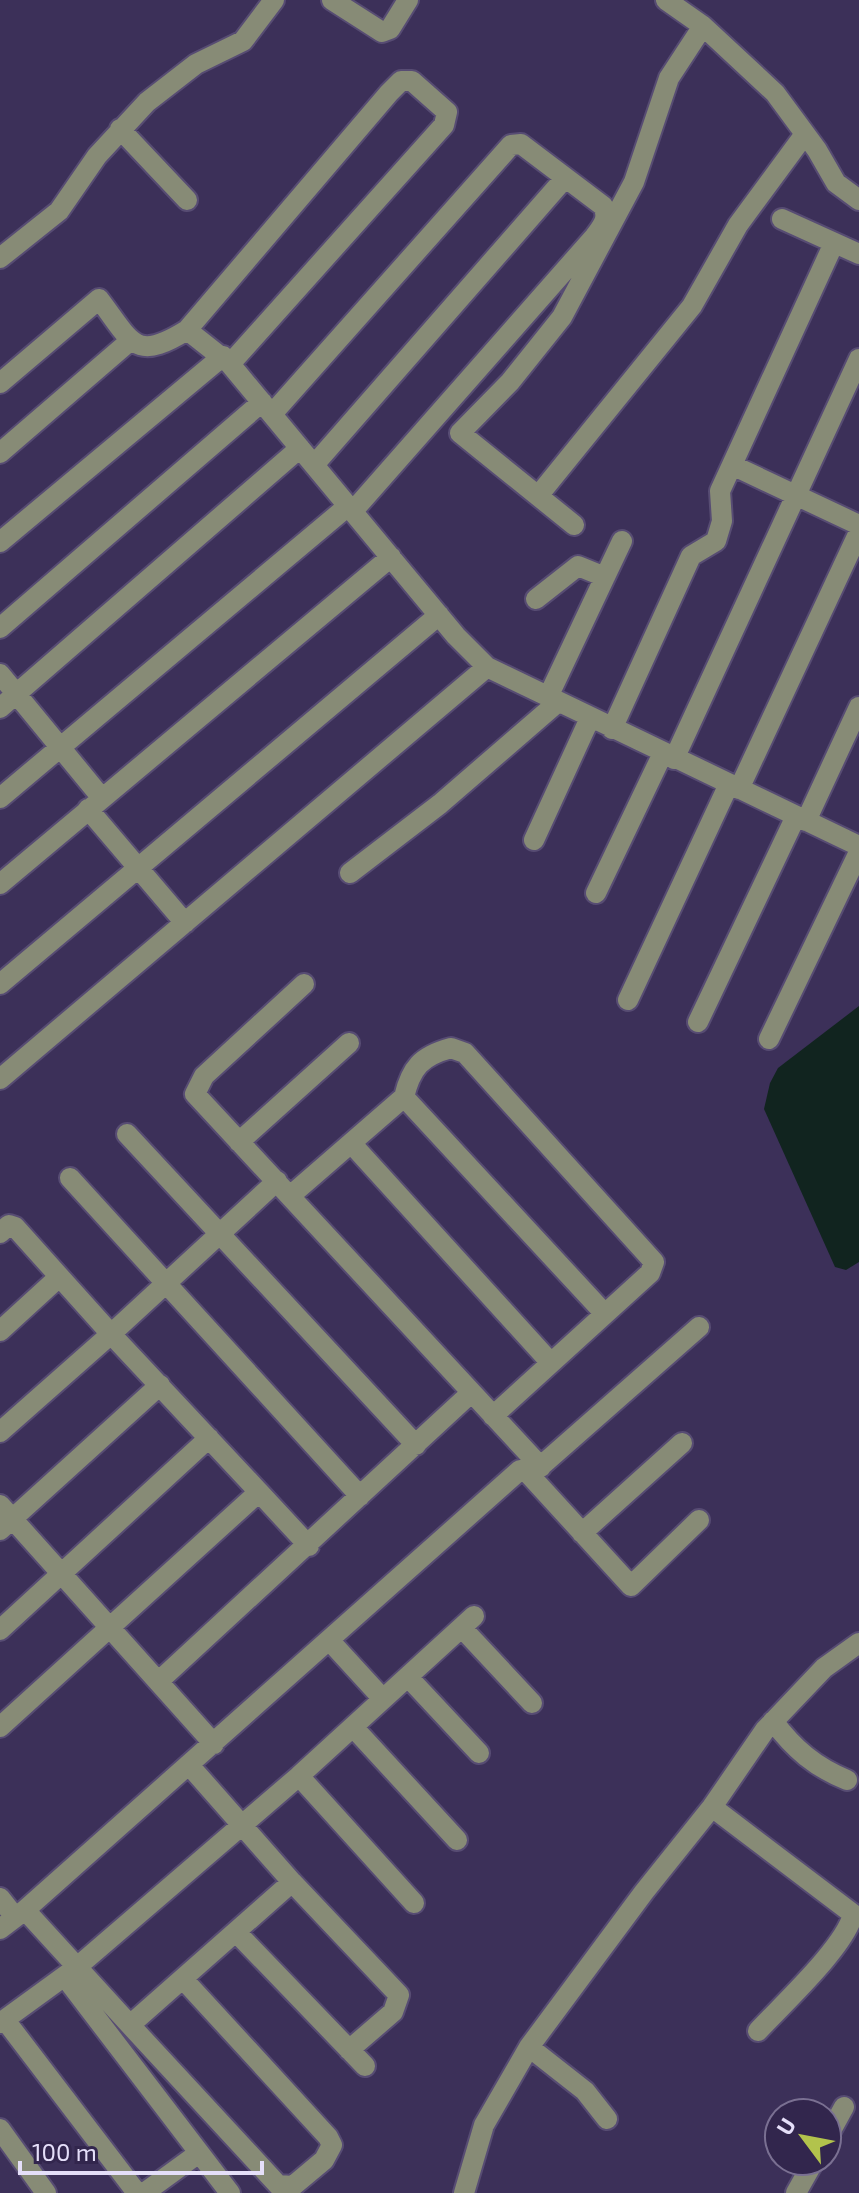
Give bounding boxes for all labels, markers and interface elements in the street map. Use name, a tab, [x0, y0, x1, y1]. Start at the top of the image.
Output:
north arrow	[763, 2097, 843, 2177]
text: U	[770, 2113, 800, 2139]
scale bar	[20, 2125, 262, 2175]
text: 100 m	[32, 2137, 97, 2166]

